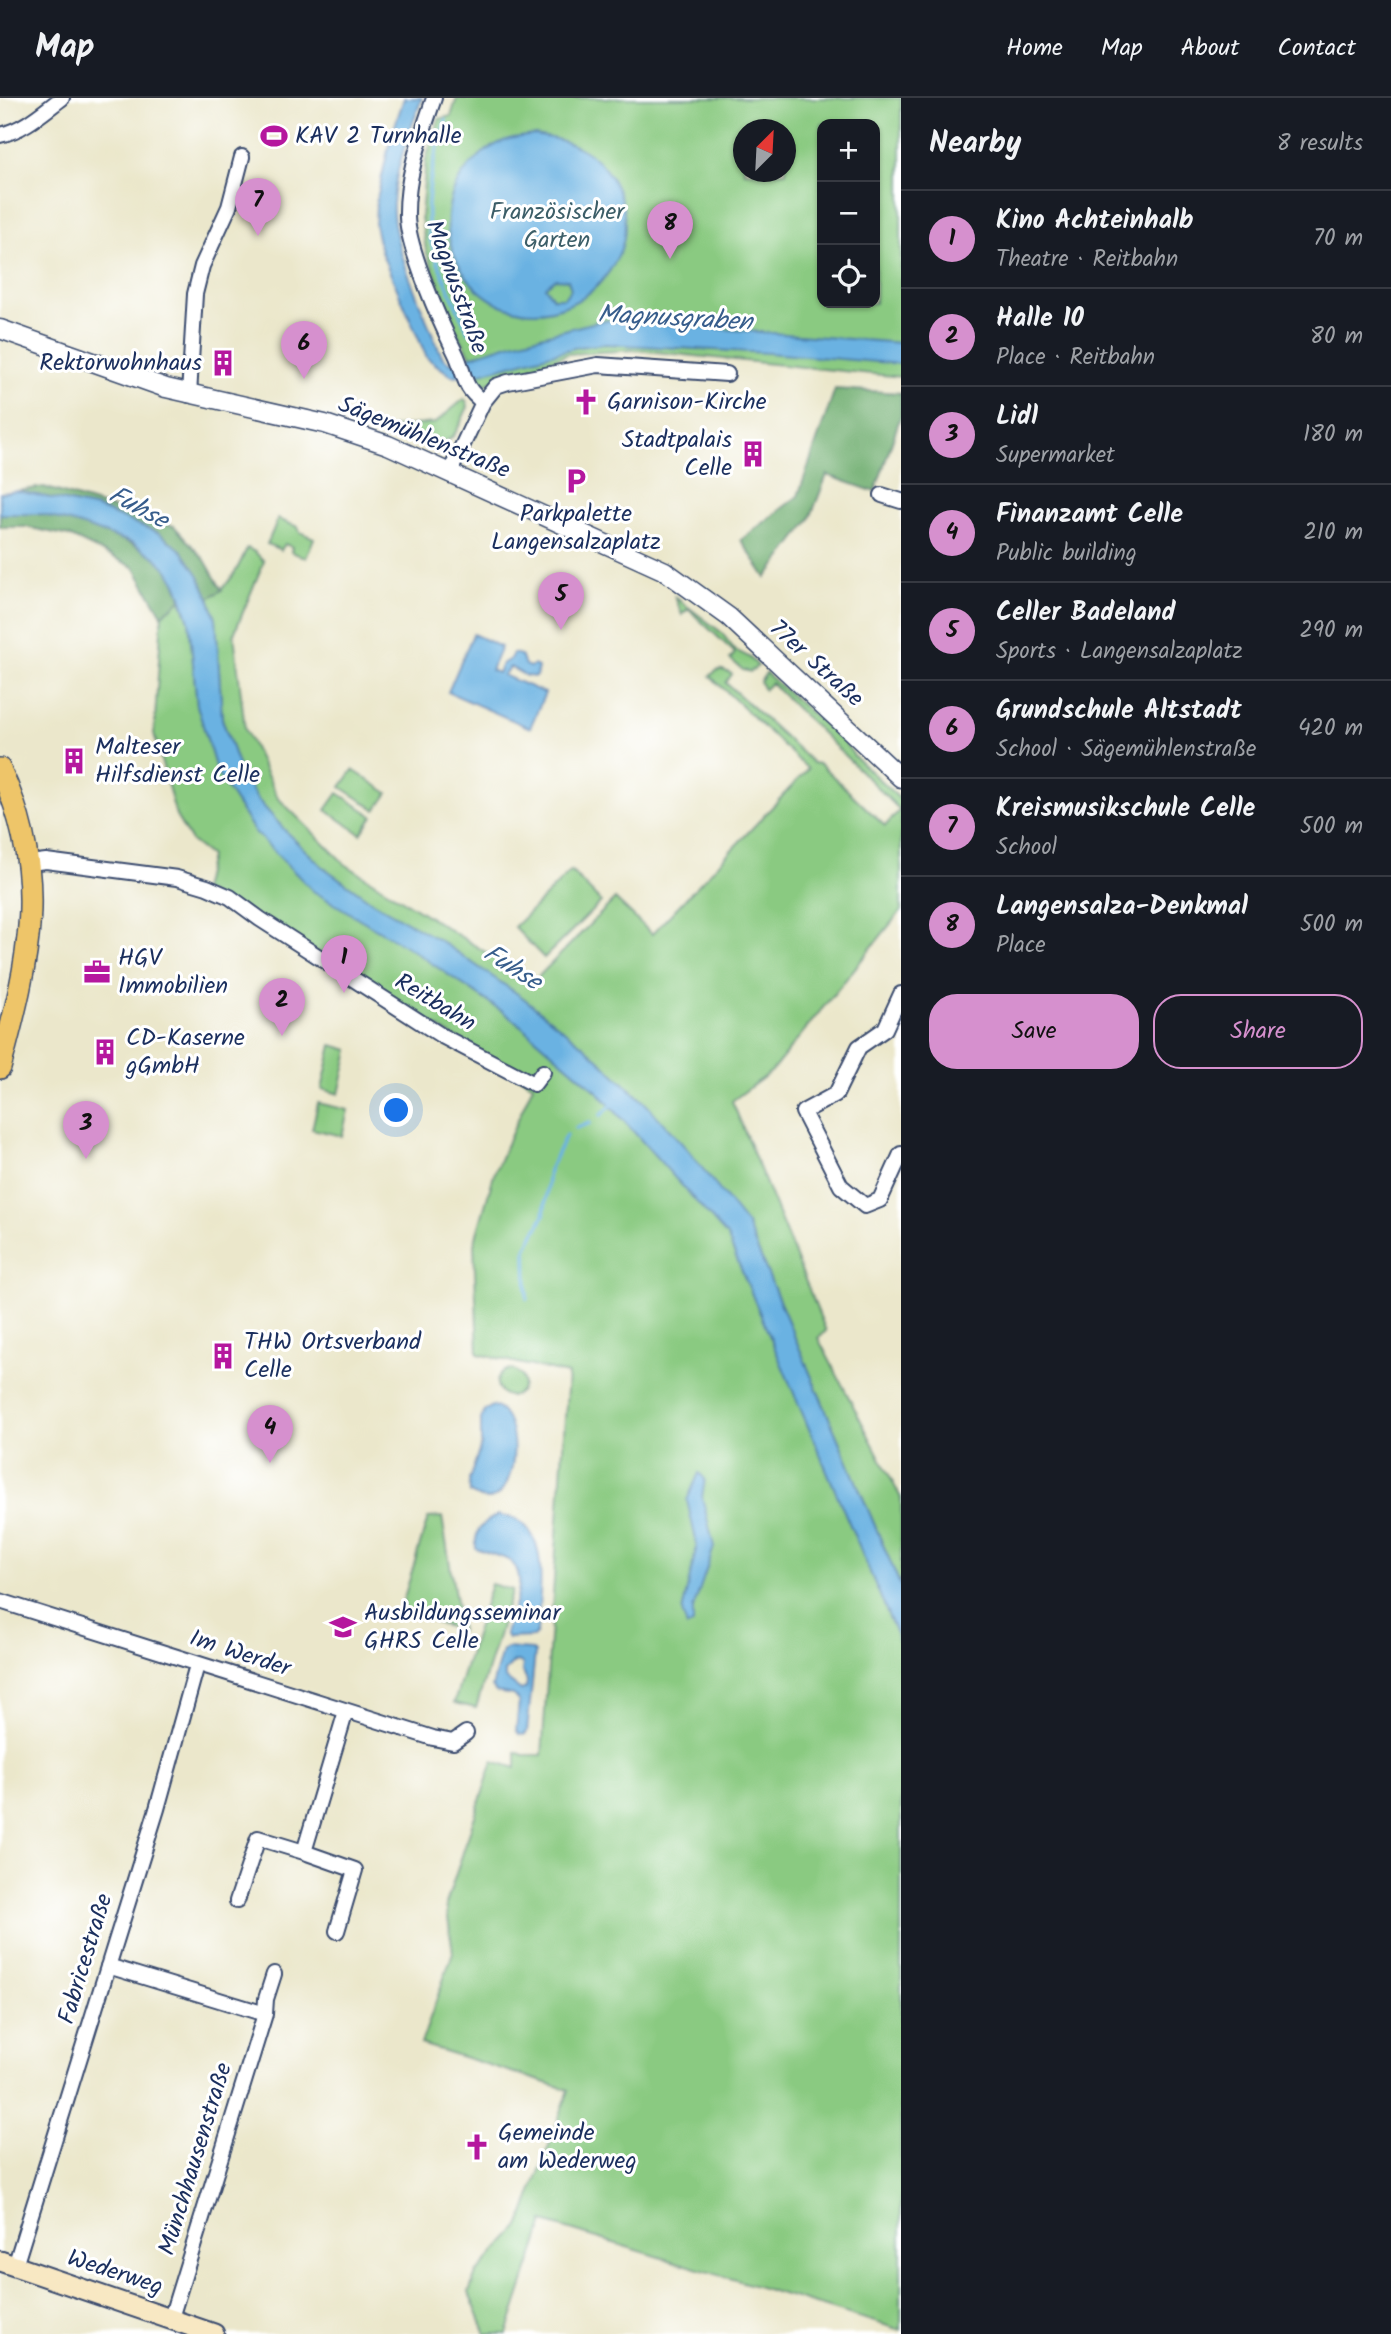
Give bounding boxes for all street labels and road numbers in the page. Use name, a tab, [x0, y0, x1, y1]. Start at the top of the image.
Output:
street label: Magnusstraße	[414, 215, 498, 359]
street label: Sägemühlenstraße	[332, 386, 516, 490]
street label: 77er Straße	[760, 611, 873, 718]
street label: Reitbahn	[387, 963, 483, 1043]
street label: Im Werder	[184, 1619, 298, 1689]
street label: Fabricestraße	[48, 1889, 124, 2029]
street label: Münchhausenstraße	[148, 2058, 244, 2260]
street label: Wederweg	[62, 2239, 168, 2307]

